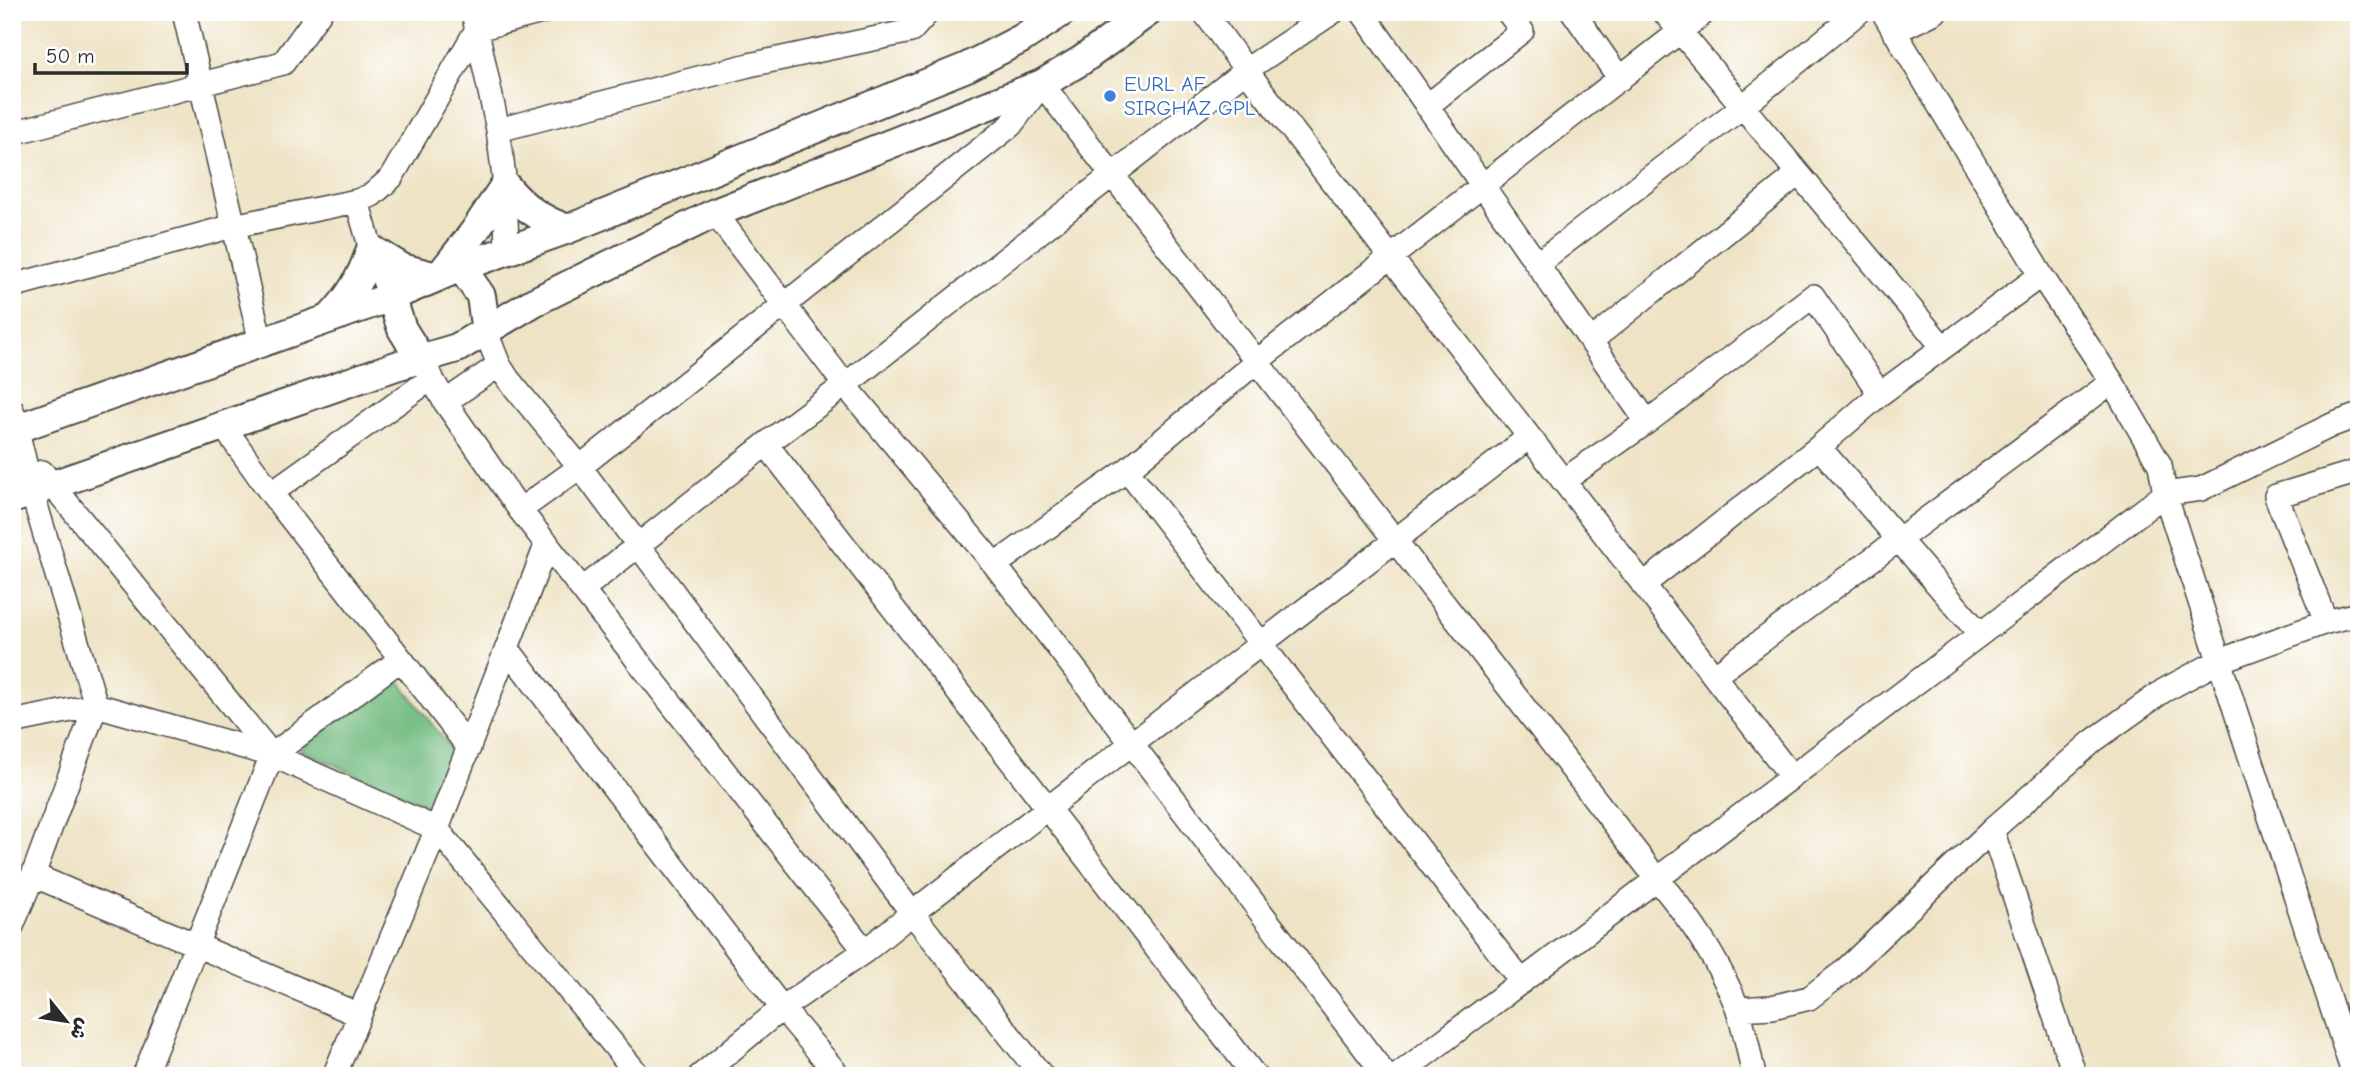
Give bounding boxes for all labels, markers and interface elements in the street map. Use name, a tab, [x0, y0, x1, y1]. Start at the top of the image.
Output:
scale bar	[35, 32, 187, 76]
text: 50 m	[46, 44, 95, 68]
place label: EURL AF SIRGHAZ GPL	[1124, 72, 1256, 120]
marker: EURL AF SIRGHAZ GPL	[1102, 88, 1118, 104]
north arrow	[32, 986, 102, 1056]
text: ش	[65, 1014, 95, 1044]

